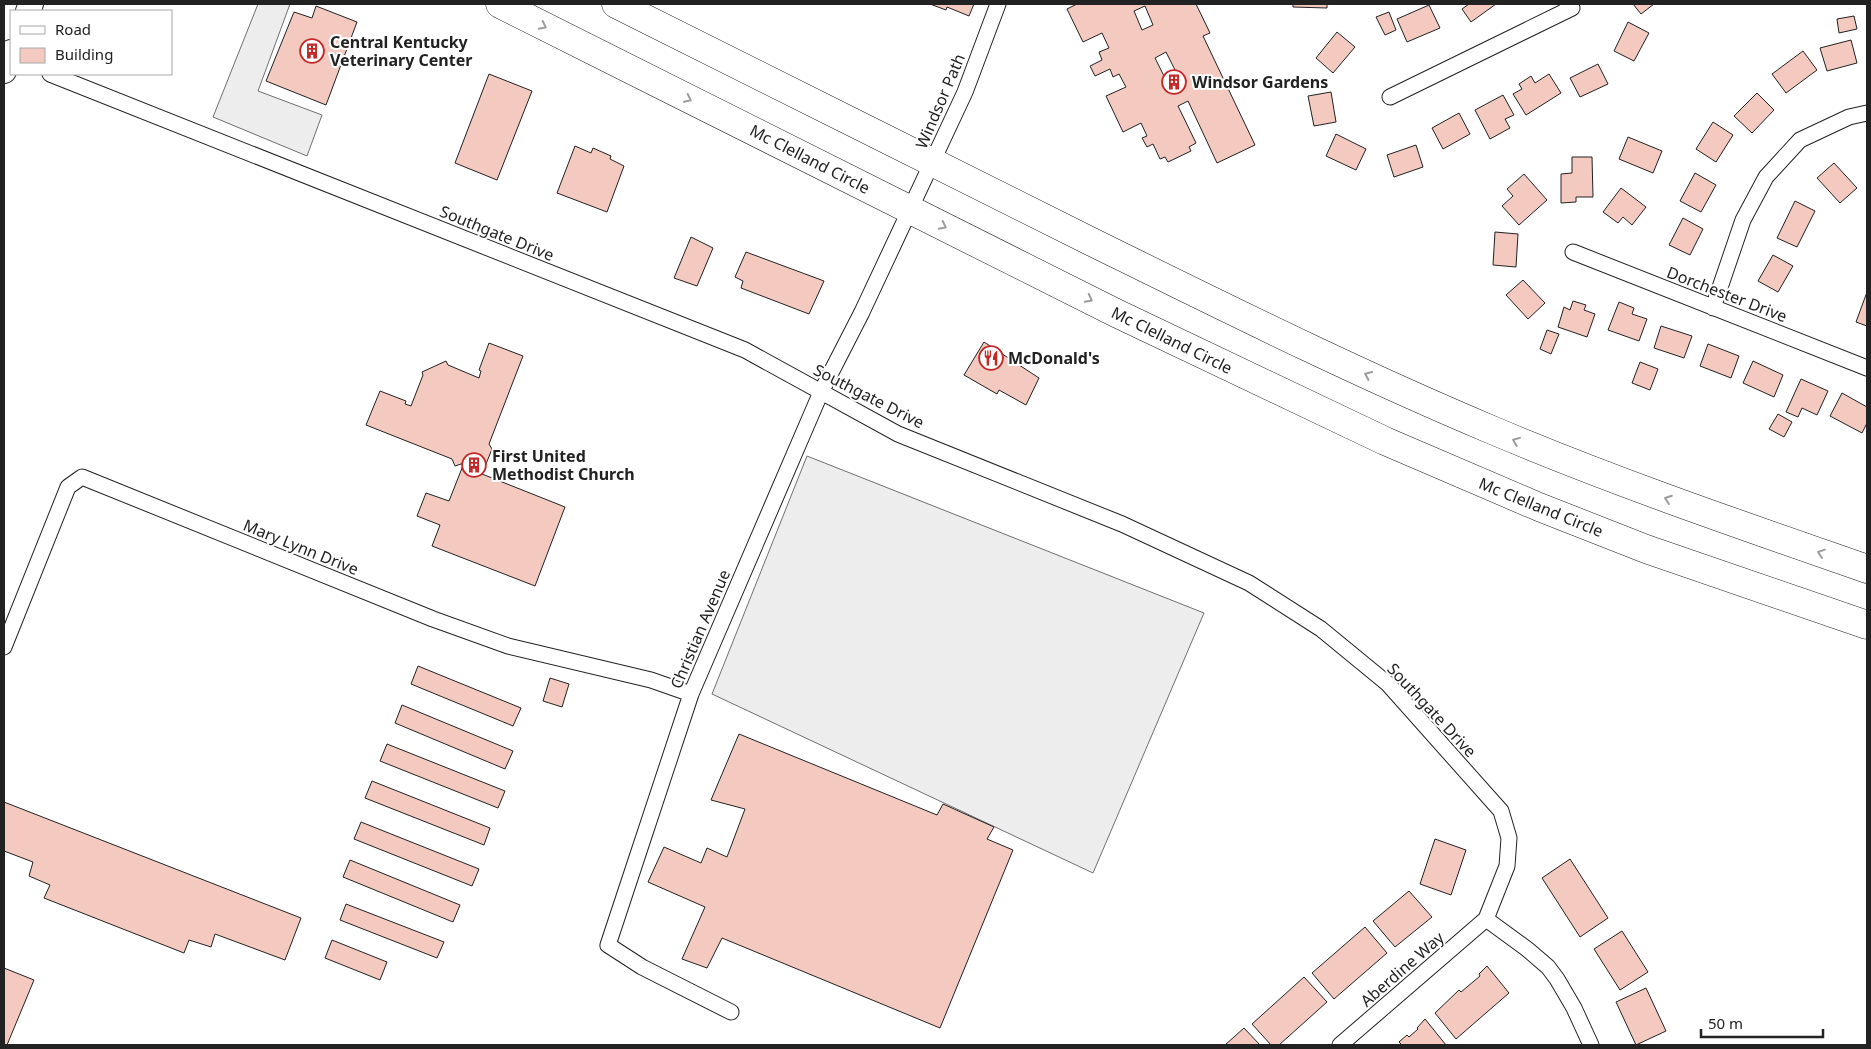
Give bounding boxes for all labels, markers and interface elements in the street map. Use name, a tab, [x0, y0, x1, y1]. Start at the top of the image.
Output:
legend	[10, 10, 172, 75]
text: Road	[55, 19, 91, 39]
one-way arrow	[538, 20, 547, 30]
place label: Central Kentucky Veterinary Center	[330, 31, 472, 71]
building icon: Central Kentucky Veterinary Center	[299, 38, 325, 64]
text: Building	[55, 44, 113, 64]
street label: Windsor Path	[910, 50, 970, 152]
building icon: Windsor Gardens	[1161, 69, 1187, 95]
place label: Windsor Gardens	[1192, 71, 1328, 93]
one-way arrow	[683, 92, 692, 103]
street label: Mc Clelland Circle	[746, 119, 874, 199]
street label: Southgate Drive	[437, 200, 557, 266]
one-way arrow	[938, 219, 947, 229]
street label: Dorchester Drive	[1664, 261, 1790, 327]
one-way arrow	[1083, 292, 1092, 302]
street label: Mc Clelland Circle	[1108, 301, 1236, 379]
restaurant icon: McDonald's	[978, 345, 1004, 371]
place label: McDonald's	[1008, 347, 1100, 369]
street label: Southgate Drive	[810, 359, 928, 433]
one-way arrow	[1364, 371, 1373, 382]
one-way arrow	[1513, 436, 1521, 446]
place label: First United Methodist Church	[492, 445, 635, 485]
building icon: First United Methodist Church	[461, 452, 487, 478]
street label: Mc Clelland Circle	[1476, 472, 1606, 542]
one-way arrow	[1664, 495, 1673, 505]
street label: Mary Lynn Drive	[240, 514, 362, 580]
one-way arrow	[1817, 549, 1826, 559]
street label: Christian Avenue	[665, 566, 735, 692]
street label: Southgate Drive	[1383, 658, 1481, 762]
street label: Aberdine Way	[1355, 926, 1449, 1011]
scale bar	[1701, 1006, 1824, 1038]
text: 50 m	[1708, 1013, 1743, 1033]

